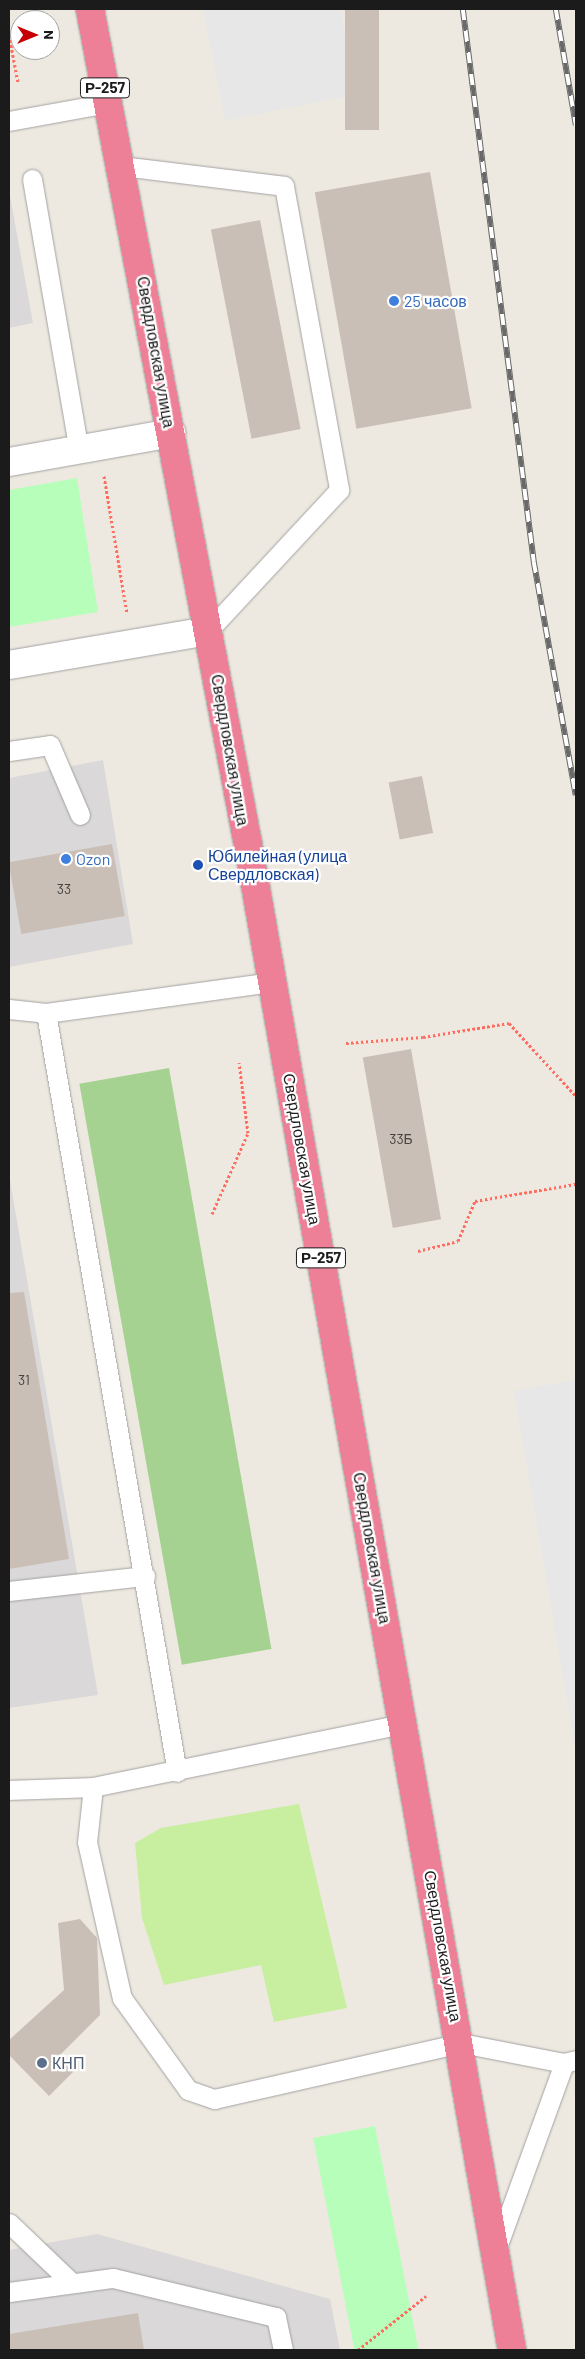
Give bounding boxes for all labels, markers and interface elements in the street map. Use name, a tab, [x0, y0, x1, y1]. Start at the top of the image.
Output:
north arrow	[10, 10, 60, 60]
text: N	[41, 30, 58, 40]
road number: Р-257	[79, 76, 131, 100]
street label: Свердловская улица	[133, 275, 179, 429]
place label: 25 часов	[404, 291, 467, 311]
marker: 25 часов	[388, 295, 400, 307]
street label: Свердловская улица	[207, 673, 253, 827]
place label: Юбилейная (улица Свердловская)	[208, 846, 347, 884]
place label: Ozon	[76, 849, 110, 869]
marker: Ozon	[60, 853, 72, 865]
marker: Юбилейная (улица Свердловская)	[192, 859, 204, 871]
house number: 33	[57, 881, 71, 897]
street label: Свердловская улица	[279, 1072, 325, 1226]
house number: 33Б	[389, 1131, 413, 1147]
road number: Р-257	[295, 1246, 347, 1270]
house number: 31	[18, 1372, 30, 1388]
street label: Свердловская улица	[349, 1471, 395, 1625]
street label: Свердловская улица	[420, 1869, 466, 2023]
place label: КНП	[52, 2053, 84, 2073]
marker: КНП	[36, 2057, 48, 2069]

